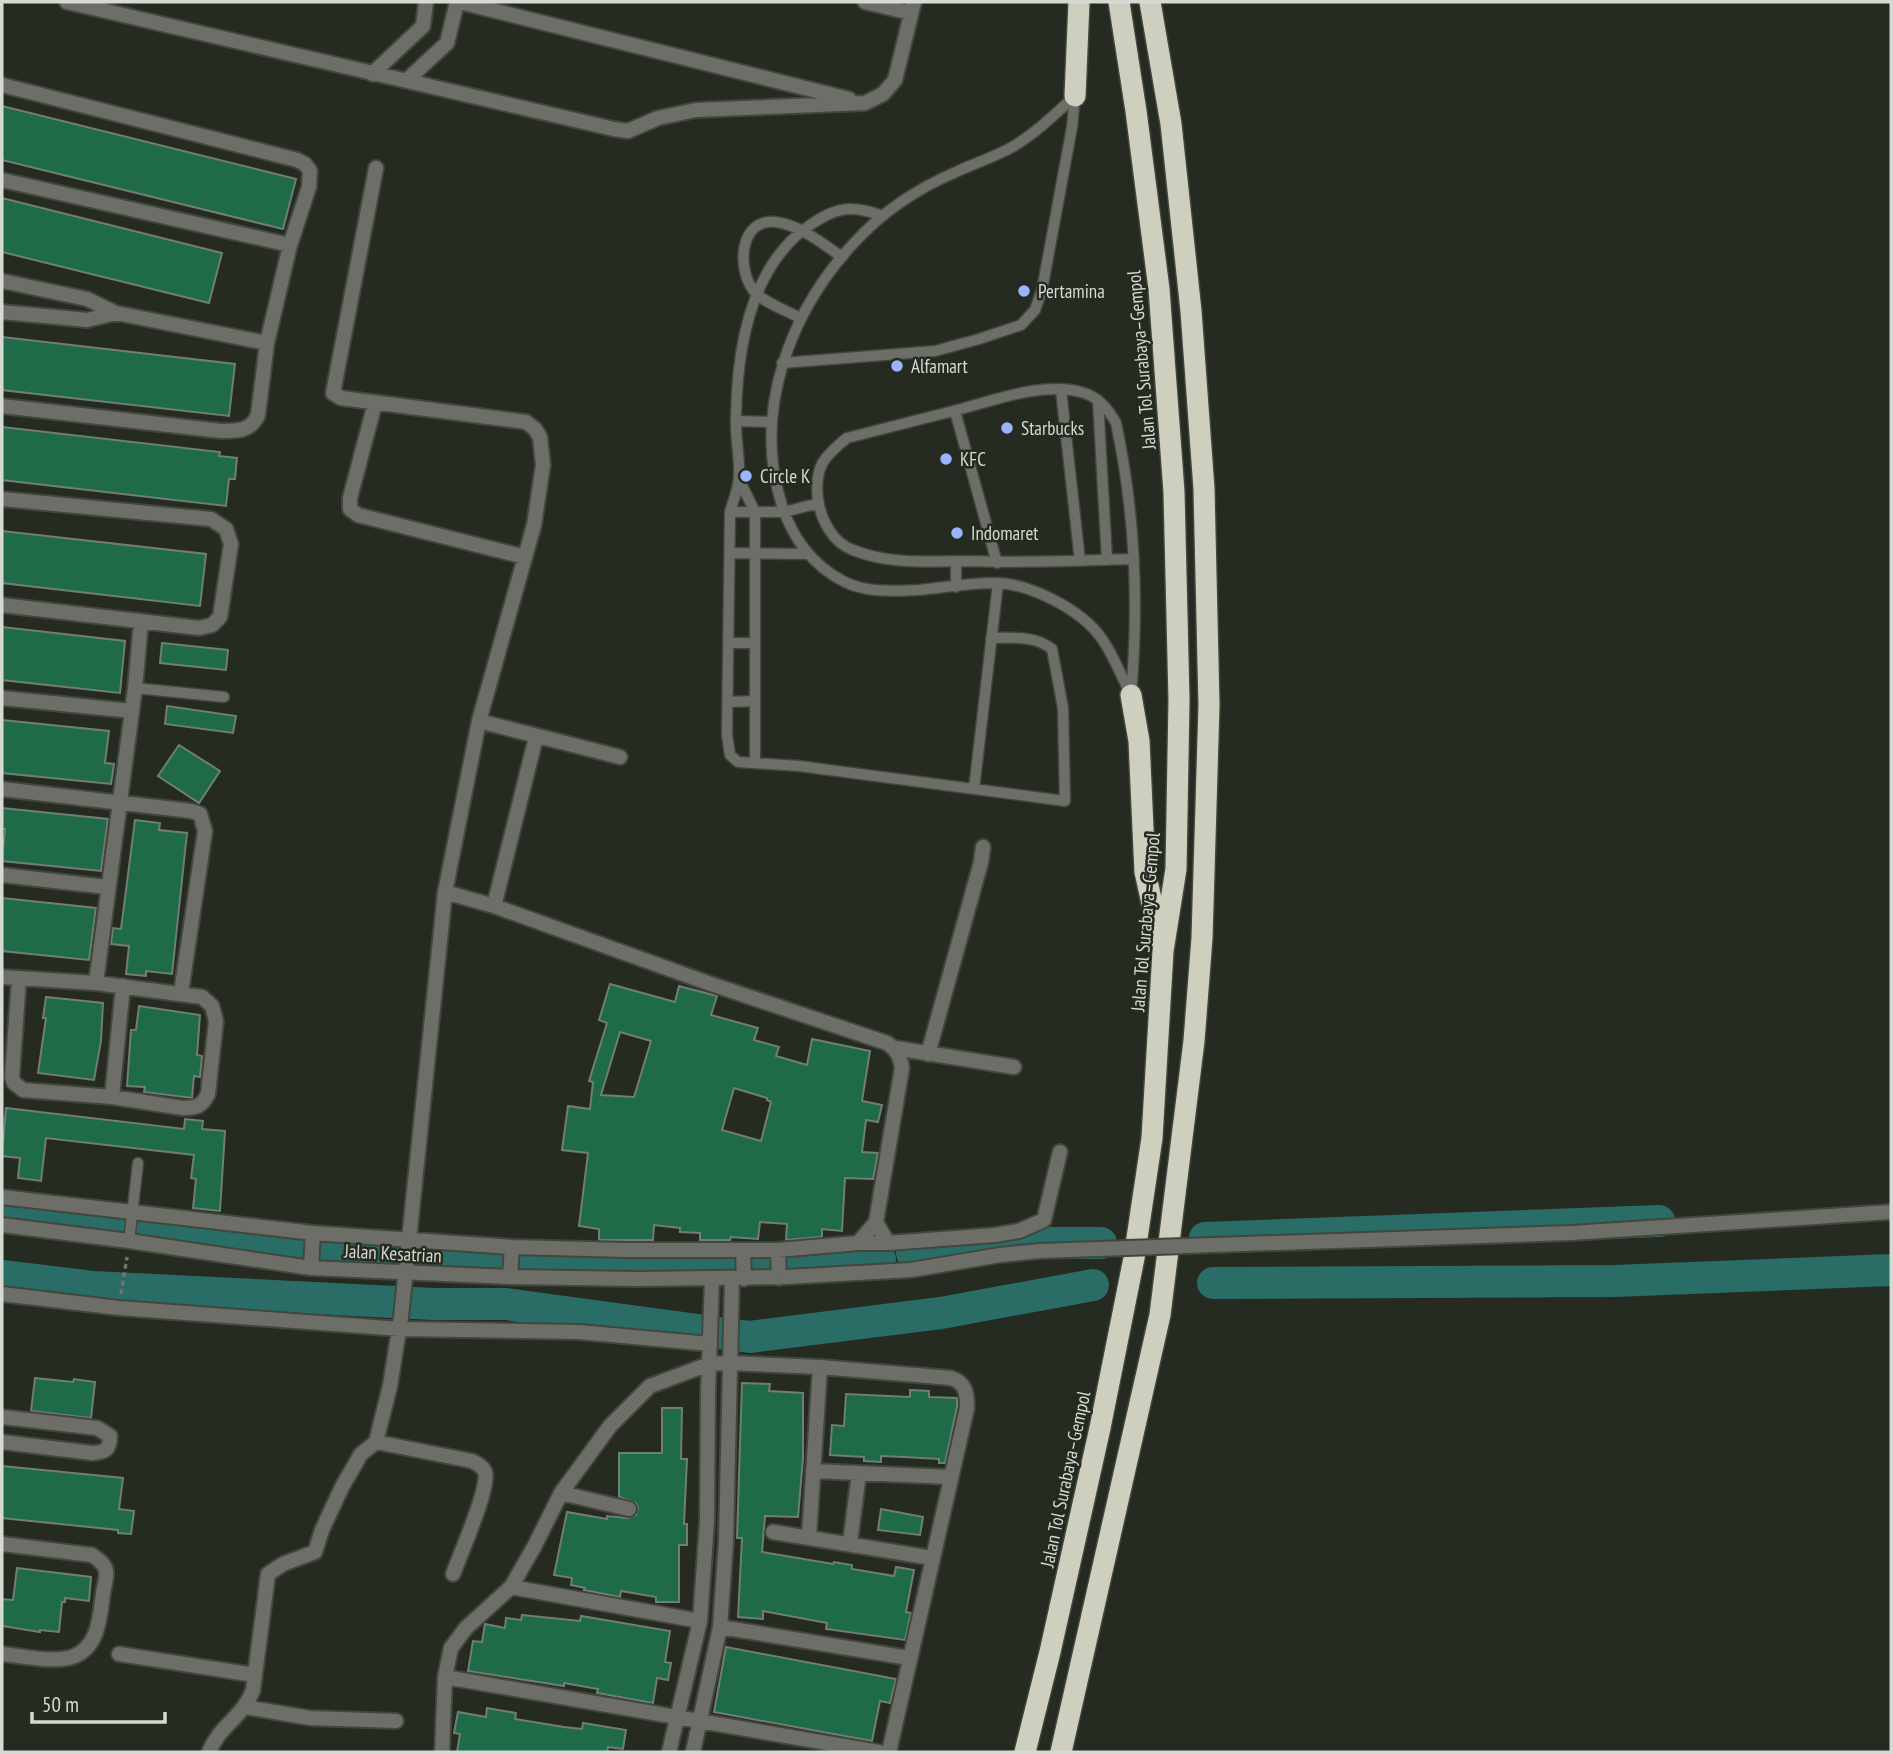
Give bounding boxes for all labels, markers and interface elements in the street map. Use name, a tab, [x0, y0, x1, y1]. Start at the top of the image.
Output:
street label: Jalan Tol Surabaya–Gempol	[1121, 269, 1161, 451]
place label: Pertamina	[1038, 279, 1105, 303]
marker: Pertamina	[1016, 283, 1032, 299]
place label: Alfamart	[911, 354, 969, 378]
marker: Alfamart	[889, 358, 905, 374]
place label: Starbucks	[1021, 416, 1084, 440]
marker: Starbucks	[999, 420, 1015, 436]
place label: KFC	[960, 447, 986, 471]
marker: KFC	[938, 451, 954, 467]
place label: Circle K	[760, 464, 810, 488]
marker: Circle K	[738, 468, 754, 484]
place label: Indomaret	[971, 521, 1039, 545]
marker: Indomaret	[949, 525, 965, 541]
street label: Jalan Tol Surabaya–Gempol	[1125, 831, 1165, 1013]
street label: Jalan Kesatrian	[343, 1238, 442, 1268]
street label: Jalan Tol Surabaya–Gempol	[1034, 1388, 1096, 1570]
scale bar	[32, 1680, 164, 1724]
text: 50 m	[42, 1691, 79, 1718]

